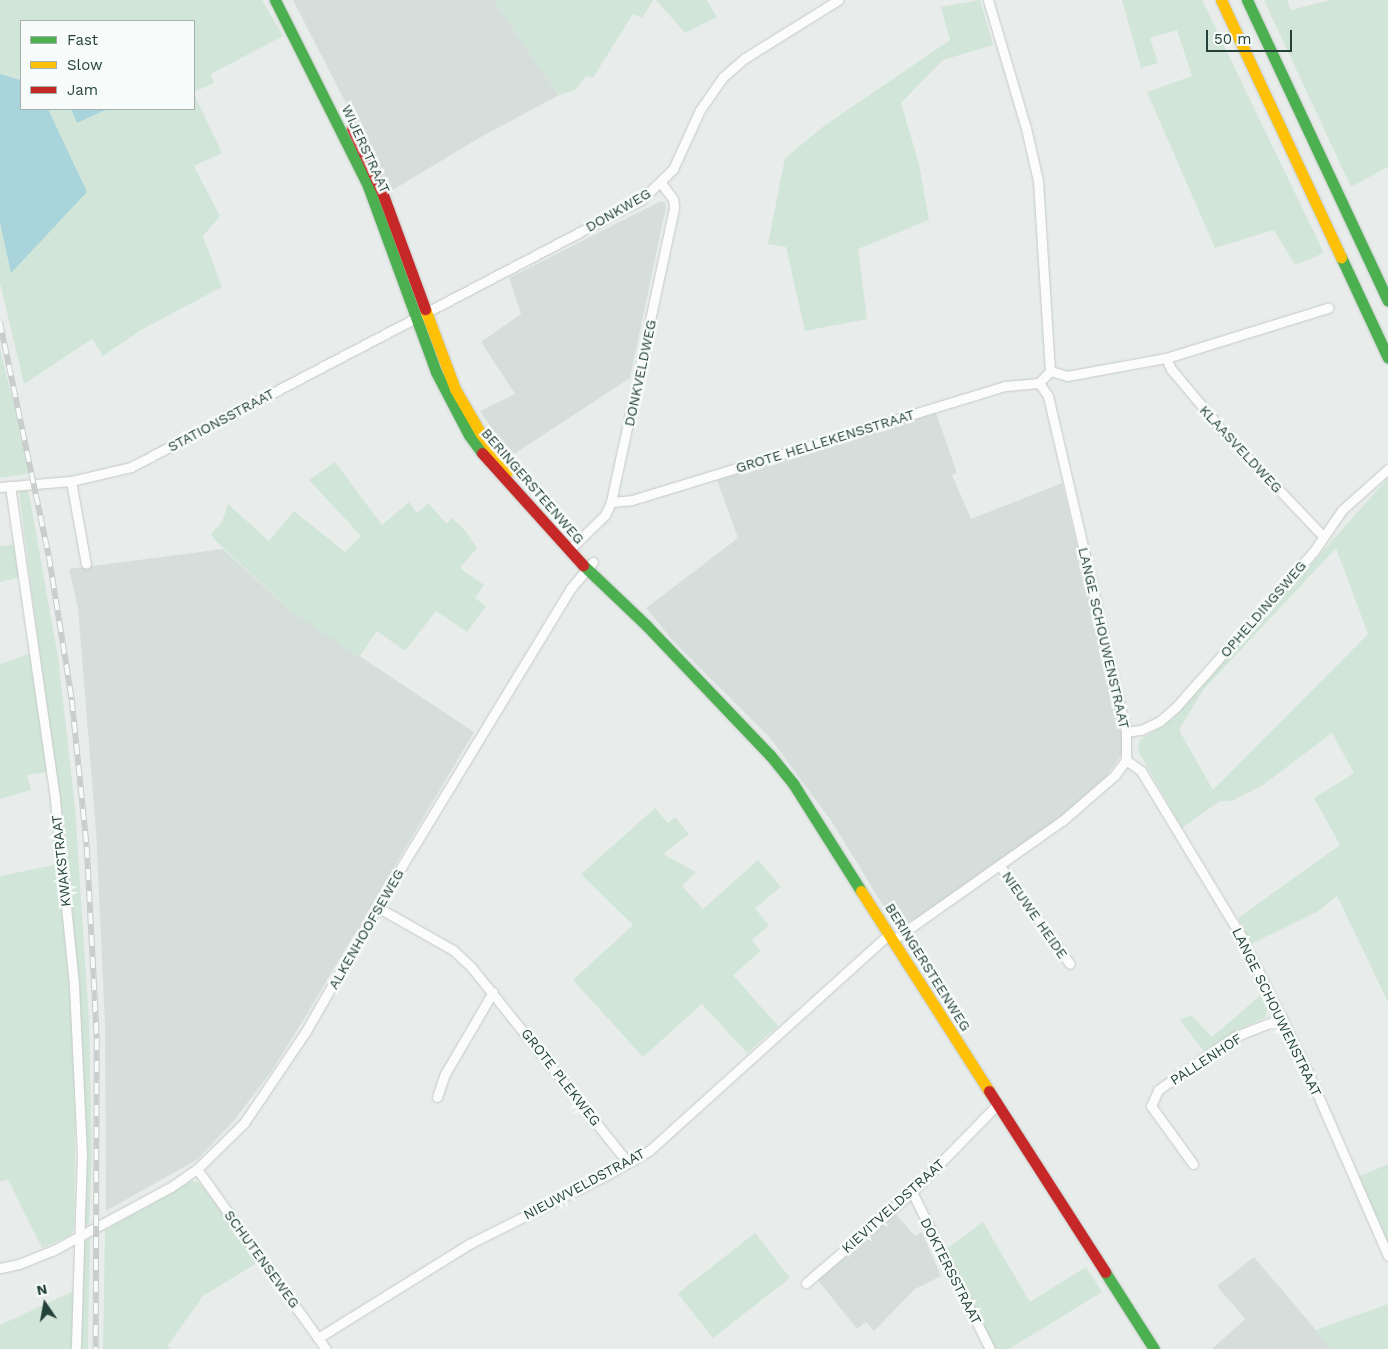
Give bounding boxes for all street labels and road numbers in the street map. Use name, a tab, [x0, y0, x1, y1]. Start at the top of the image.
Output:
street label: WIJERSTRAAT	[338, 102, 394, 196]
street label: DONKWEG	[582, 185, 654, 235]
street label: DONKVELDWEG	[620, 318, 660, 428]
street label: STATIONSSTRAAT	[165, 385, 277, 455]
street label: KLAASVELDWEG	[1196, 402, 1286, 496]
street label: GROTE HELLEKENSSTRAAT	[734, 406, 916, 476]
street label: BERINGERSTEENWEG	[478, 425, 588, 547]
street label: LANGE SCHOUWENSTRAAT	[1075, 546, 1133, 730]
street label: OPHELDINGSWEG	[1216, 557, 1310, 661]
street label: KWAKSTRAAT	[48, 814, 74, 908]
street label: ALKENHOOFSEWEG	[325, 866, 407, 992]
street label: NIEUWE HEIDE	[999, 868, 1071, 962]
street label: BERINGERSTEENWEG	[882, 900, 974, 1034]
street label: LANGE SCHOUWENSTRAAT	[1229, 925, 1325, 1099]
street label: GROTE PLEKWEG	[518, 1025, 604, 1129]
street label: PALLENHOF	[1167, 1030, 1245, 1088]
street label: NIEUWVELDSTRAAT	[520, 1145, 648, 1223]
street label: KIEVITVELDSTRAAT	[838, 1155, 948, 1257]
street label: SCHUTENSEWEG	[221, 1207, 303, 1311]
street label: DOKTERSSTRAAT	[917, 1215, 985, 1327]

